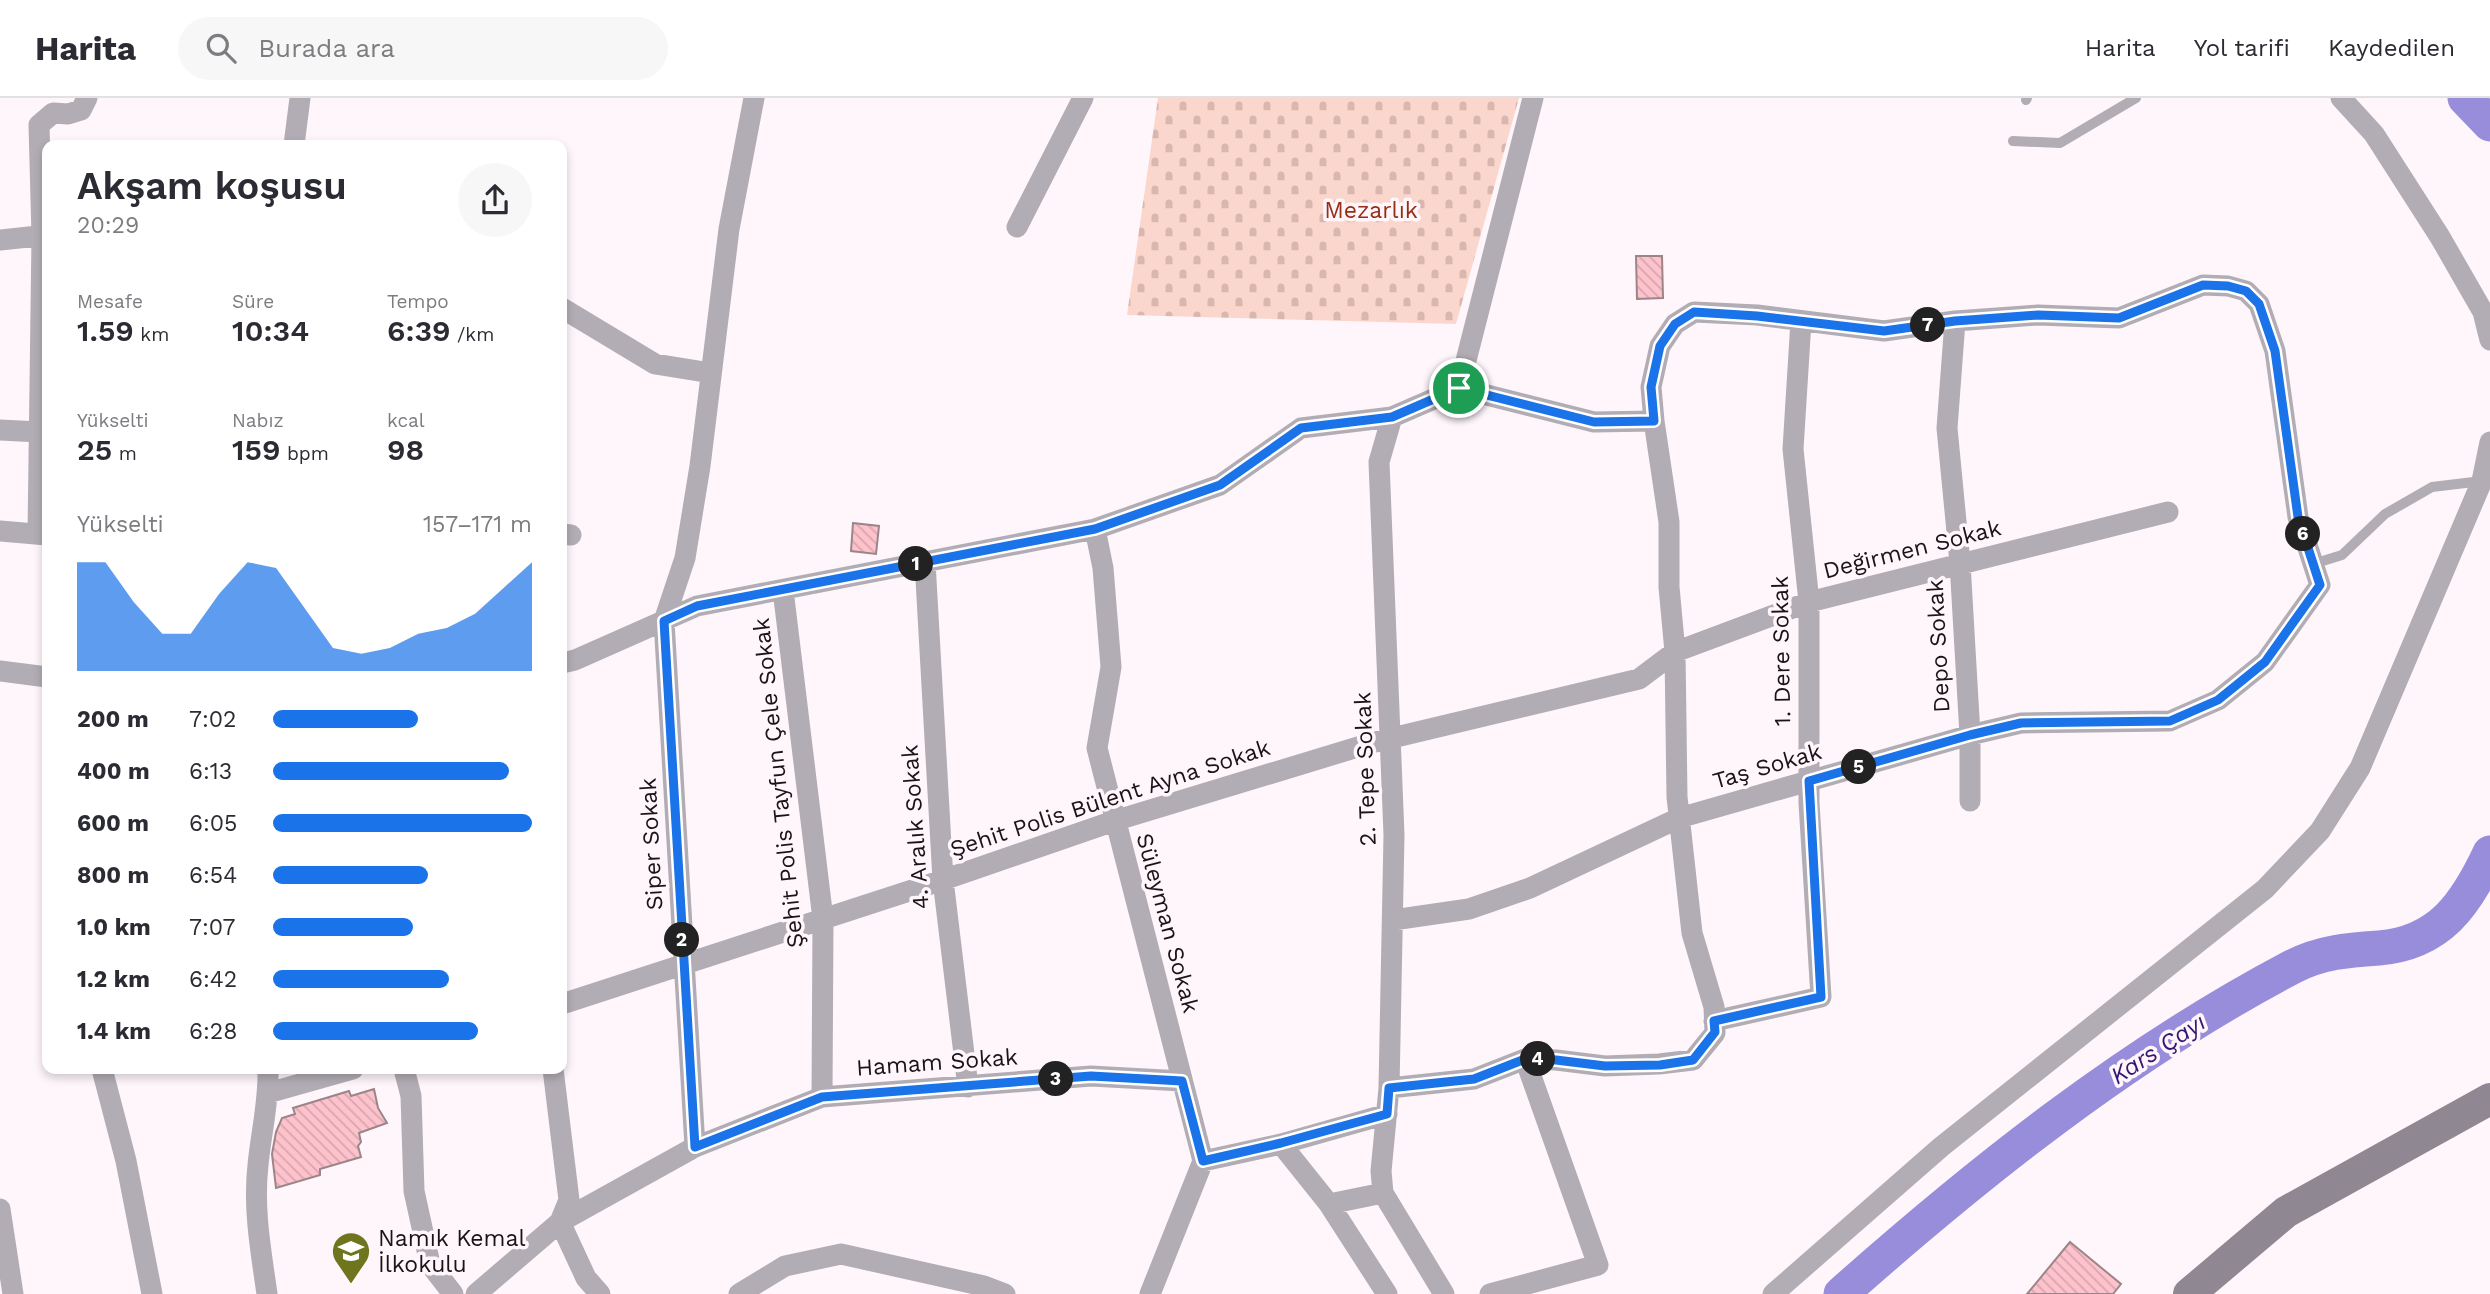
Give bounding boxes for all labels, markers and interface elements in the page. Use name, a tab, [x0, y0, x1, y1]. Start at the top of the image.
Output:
search box	[178, 17, 668, 80]
text: Harita	[35, 29, 136, 68]
icon: search	[202, 29, 240, 67]
text: Burada ara	[258, 33, 395, 63]
text: Harita	[2085, 34, 2156, 62]
text: Yol tarifi	[2194, 34, 2290, 62]
text: Kaydedilen	[2328, 34, 2455, 62]
button: share	[458, 163, 532, 237]
text: Akşam koşusu	[77, 164, 347, 208]
park label: Mezarlık	[1324, 197, 1418, 224]
text: 20:29	[77, 212, 139, 239]
text: Mesafe	[77, 290, 143, 313]
text: Süre	[232, 290, 274, 313]
text: Tempo	[387, 290, 449, 313]
pin: 7	[1910, 308, 1946, 342]
text: 1.59	[77, 313, 134, 348]
text: 10:34	[232, 313, 309, 348]
text: 6:39	[387, 313, 451, 348]
text: 7	[1922, 313, 1933, 336]
text: km	[134, 323, 169, 346]
text: /km	[451, 323, 494, 346]
pin	[1429, 358, 1489, 418]
icon: arrive	[1440, 369, 1478, 407]
text: Yükselti	[77, 409, 149, 432]
text: Nabız	[232, 409, 284, 432]
text: kcal	[387, 409, 425, 432]
text: 25	[77, 432, 112, 467]
text: 159	[232, 432, 280, 467]
text: 98	[387, 432, 424, 467]
text: m	[112, 442, 137, 465]
text: bpm	[280, 442, 329, 465]
text: Yükselti	[77, 511, 164, 538]
text: 157–171 m	[423, 511, 532, 538]
street label: Değirmen Sokak	[1820, 514, 2004, 585]
pin: 6	[2286, 516, 2320, 551]
text: 6	[2297, 522, 2308, 545]
pin: 1	[898, 546, 934, 582]
text: 1	[911, 552, 920, 575]
street label: 1. Dere Sokak	[1767, 576, 1796, 726]
street label: Depo Sokak	[1922, 579, 1955, 713]
street label: Şehit Polis Tayfun Çele Sokak	[748, 617, 809, 949]
street label: 2. Tepe Sokak	[1349, 691, 1382, 847]
text: 200 m	[77, 706, 149, 733]
text: 7:02	[189, 706, 236, 733]
street label: Şehit Polis Bülent Ayna Sokak	[947, 734, 1273, 863]
street label: Taş Sokak	[1710, 738, 1825, 795]
street label: 4. Aralık Sokak	[896, 744, 935, 910]
pin: 5	[1842, 750, 1876, 784]
text: 5	[1853, 755, 1864, 778]
text: 400 m	[77, 758, 150, 785]
text: 6:13	[189, 758, 232, 785]
street label: Siper Sokak	[635, 777, 668, 911]
text: 600 m	[77, 810, 149, 837]
text: 6:05	[189, 810, 237, 837]
street label: Süleyman Sokak	[1131, 830, 1204, 1016]
text: 800 m	[77, 862, 149, 889]
text: 6:54	[189, 862, 237, 889]
text: 1.0 km	[77, 914, 151, 941]
text: 7:07	[189, 914, 235, 941]
pin: 2	[664, 922, 700, 958]
text: 2	[676, 928, 687, 951]
text: 1.2 km	[77, 966, 150, 993]
text: 6:42	[189, 966, 237, 993]
water label: Kars Çayı	[2105, 1008, 2211, 1090]
text: 1.4 km	[77, 1018, 151, 1045]
text: 6:28	[189, 1018, 237, 1045]
pin: 4	[1520, 1042, 1556, 1076]
street label: Hamam Sokak	[855, 1043, 1019, 1082]
text: 4	[1531, 1047, 1544, 1070]
pin: 3	[1038, 1062, 1074, 1096]
text: 3	[1050, 1067, 1061, 1090]
place label: Namık Kemal İlkokulu	[378, 1225, 526, 1278]
school or university icon: Namık Kemal İlkokulu	[330, 1230, 372, 1285]

